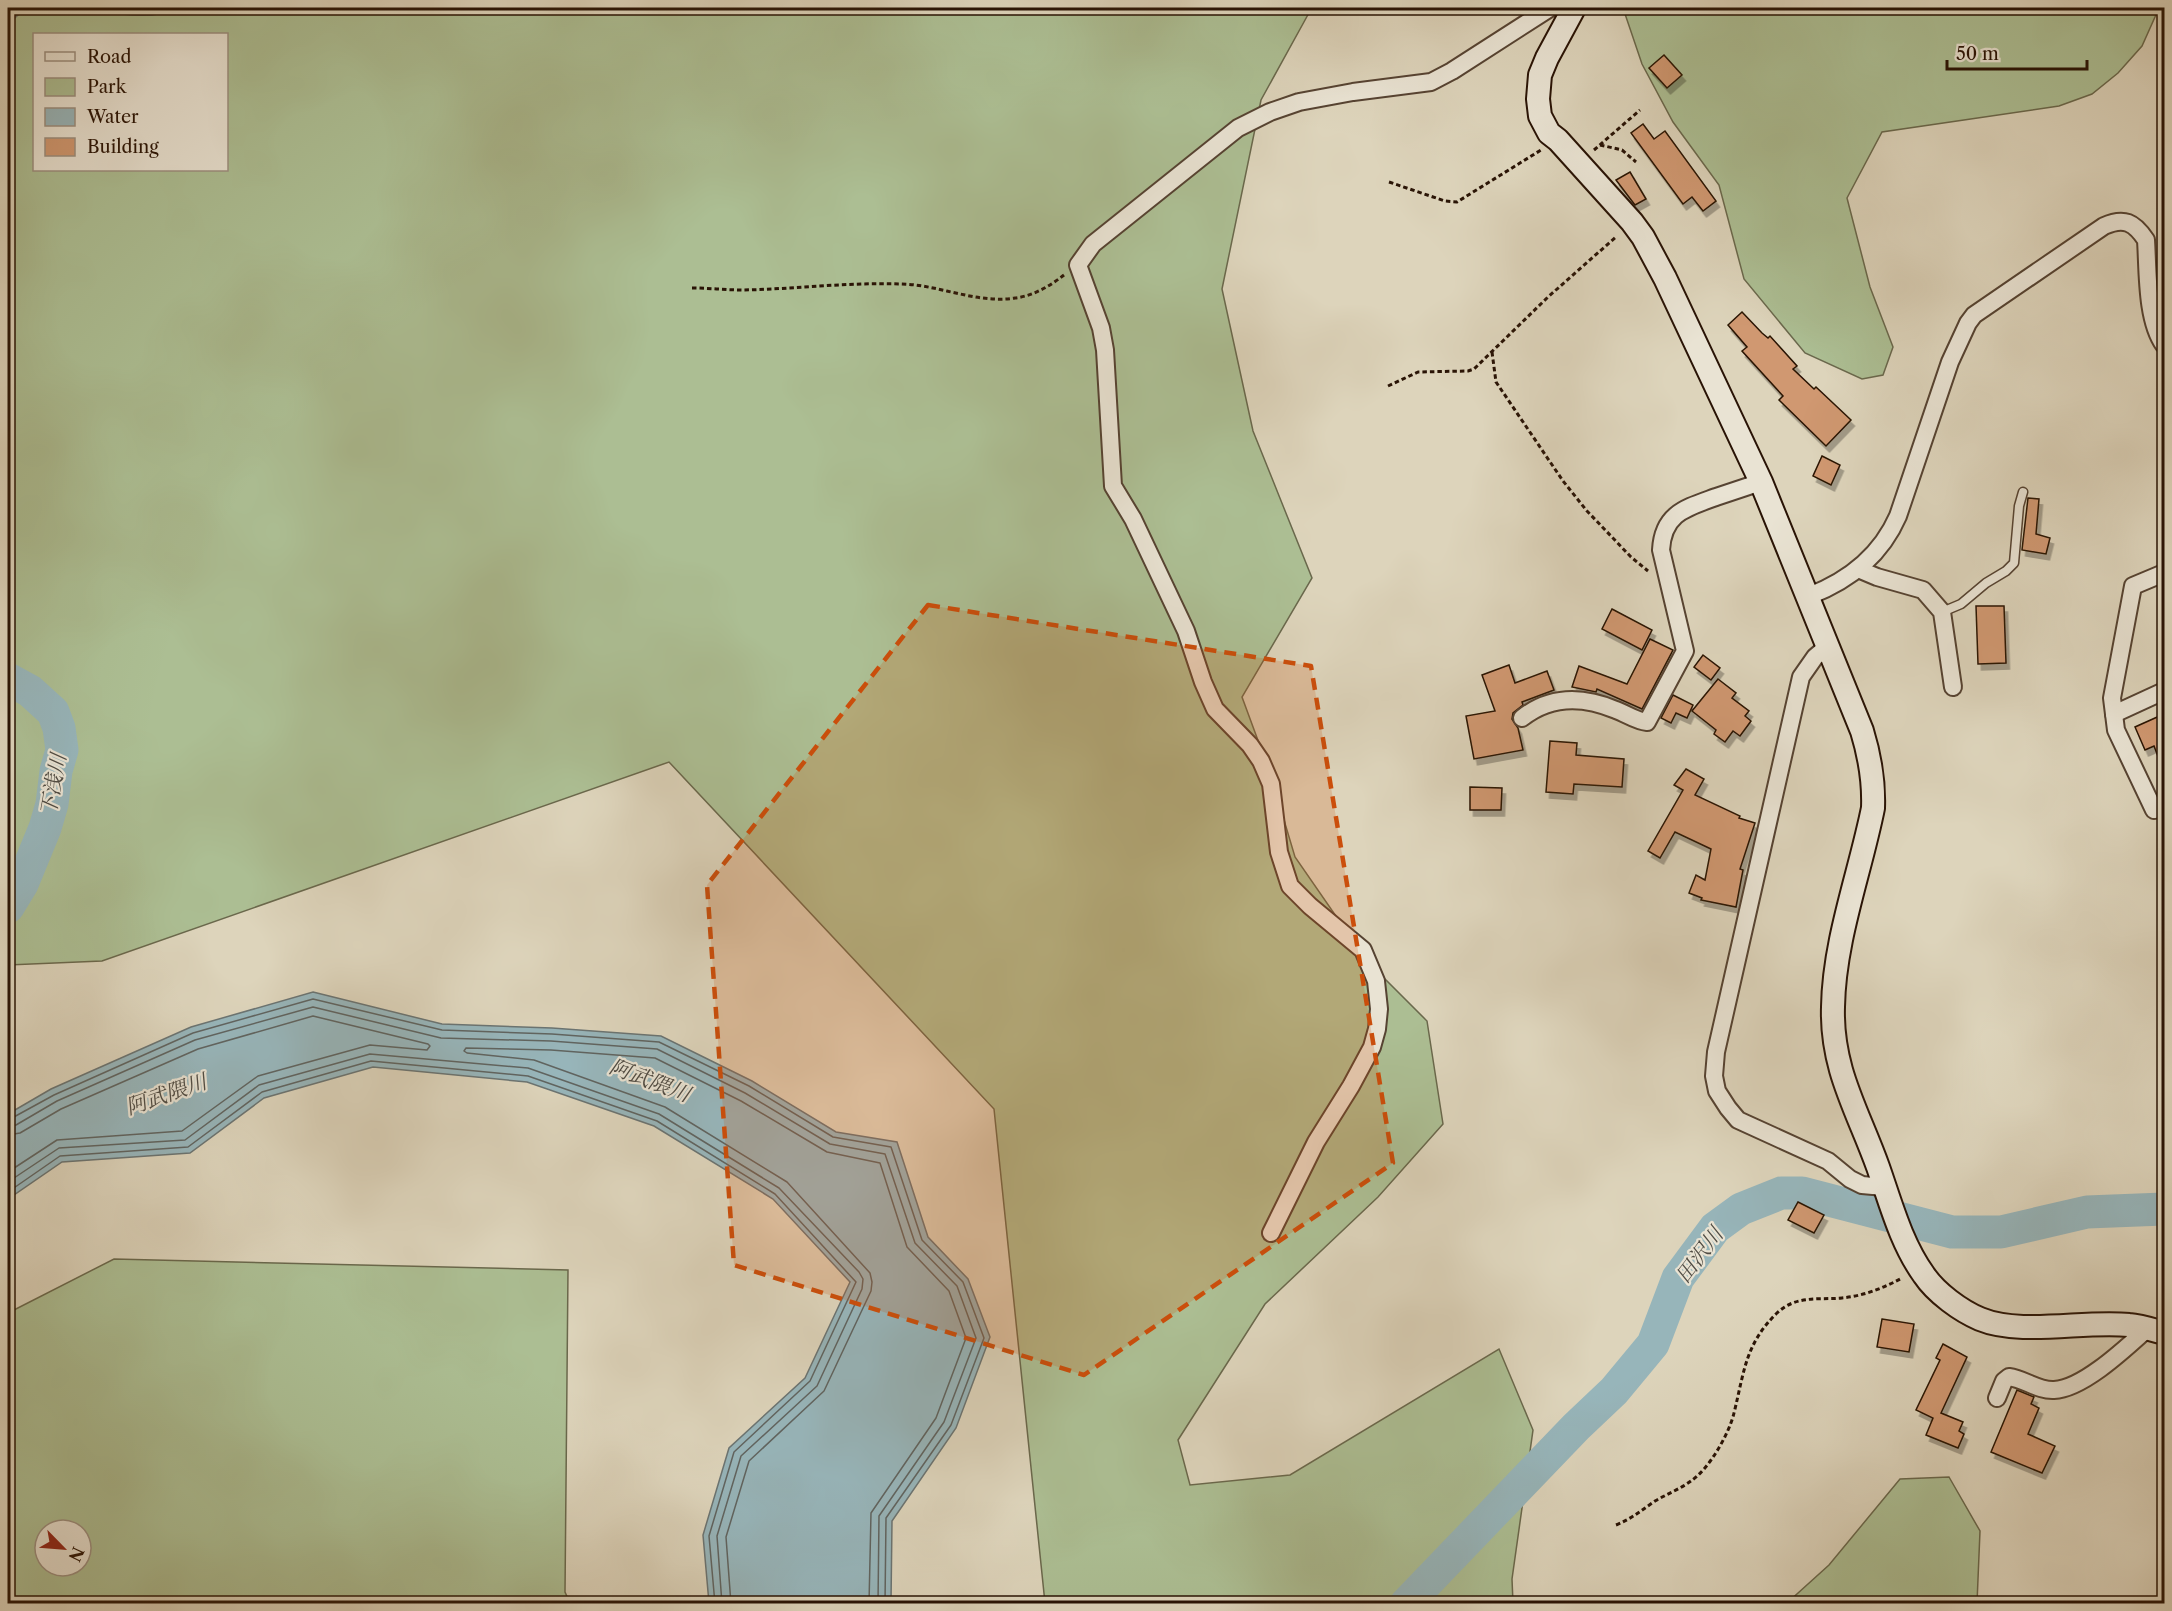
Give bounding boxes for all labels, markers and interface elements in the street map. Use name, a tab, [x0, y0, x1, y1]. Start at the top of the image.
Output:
legend	[33, 33, 228, 171]
scale bar	[1947, 33, 2086, 71]
text: 50 m	[1956, 43, 1999, 65]
text: Road	[87, 46, 132, 68]
text: Park	[87, 76, 128, 98]
text: Water	[86, 106, 139, 128]
text: Building	[87, 136, 159, 158]
water label: 下浅川	[35, 750, 71, 818]
water label: 阿武隈川	[606, 1053, 696, 1107]
water label: 阿武隈川	[122, 1068, 212, 1119]
water label: 田沢川	[1670, 1221, 1729, 1288]
north arrow	[33, 1518, 93, 1578]
text: N	[65, 1544, 89, 1565]

